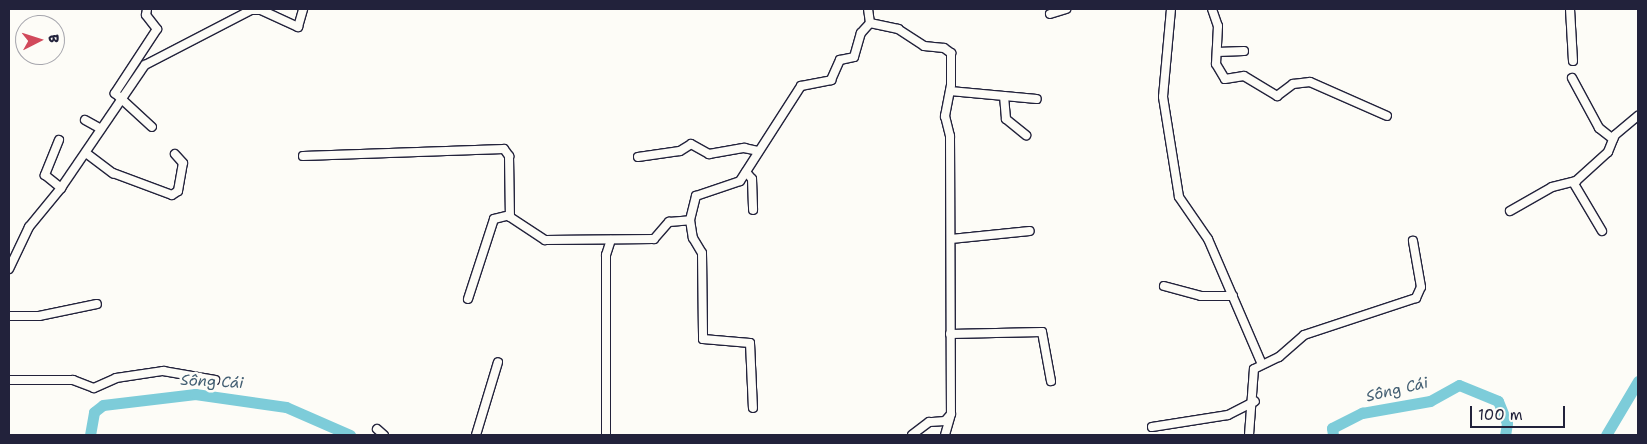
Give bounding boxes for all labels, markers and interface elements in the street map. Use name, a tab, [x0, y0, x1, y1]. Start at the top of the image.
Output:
north arrow	[15, 15, 65, 65]
text: B	[45, 34, 63, 44]
water label: Sông Cái	[180, 371, 244, 393]
water label: Sông Cái	[1364, 374, 1430, 406]
scale bar	[1472, 396, 1567, 428]
text: 100 m	[1478, 405, 1523, 425]

